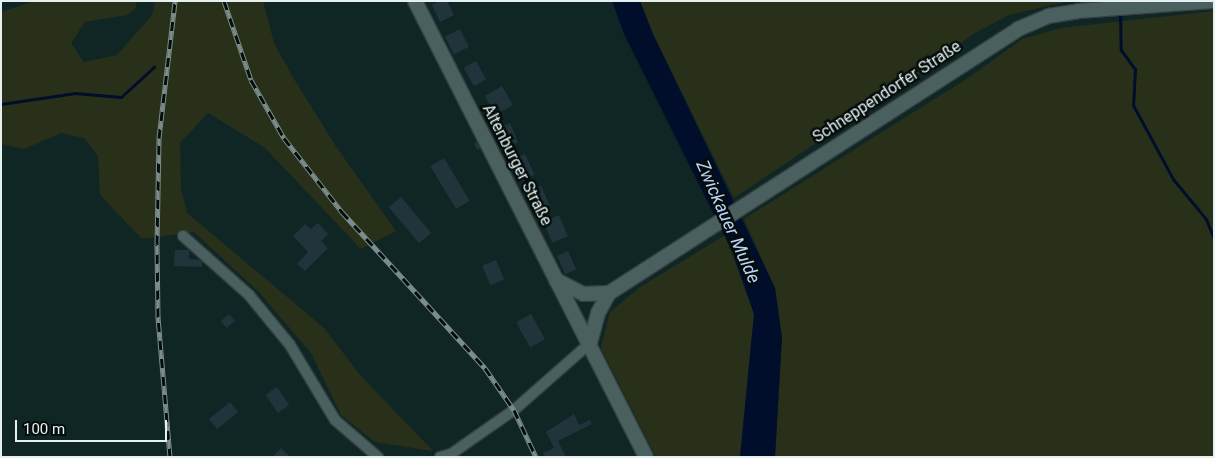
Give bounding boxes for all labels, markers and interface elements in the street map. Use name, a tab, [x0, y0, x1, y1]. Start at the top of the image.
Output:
street label: Schneppendorfer Straße	[809, 37, 965, 147]
street label: Altenburger Straße	[478, 101, 556, 229]
water label: Zwickauer Mulde	[691, 157, 765, 287]
scale bar	[18, 410, 170, 442]
text: 100 m	[23, 420, 65, 438]

